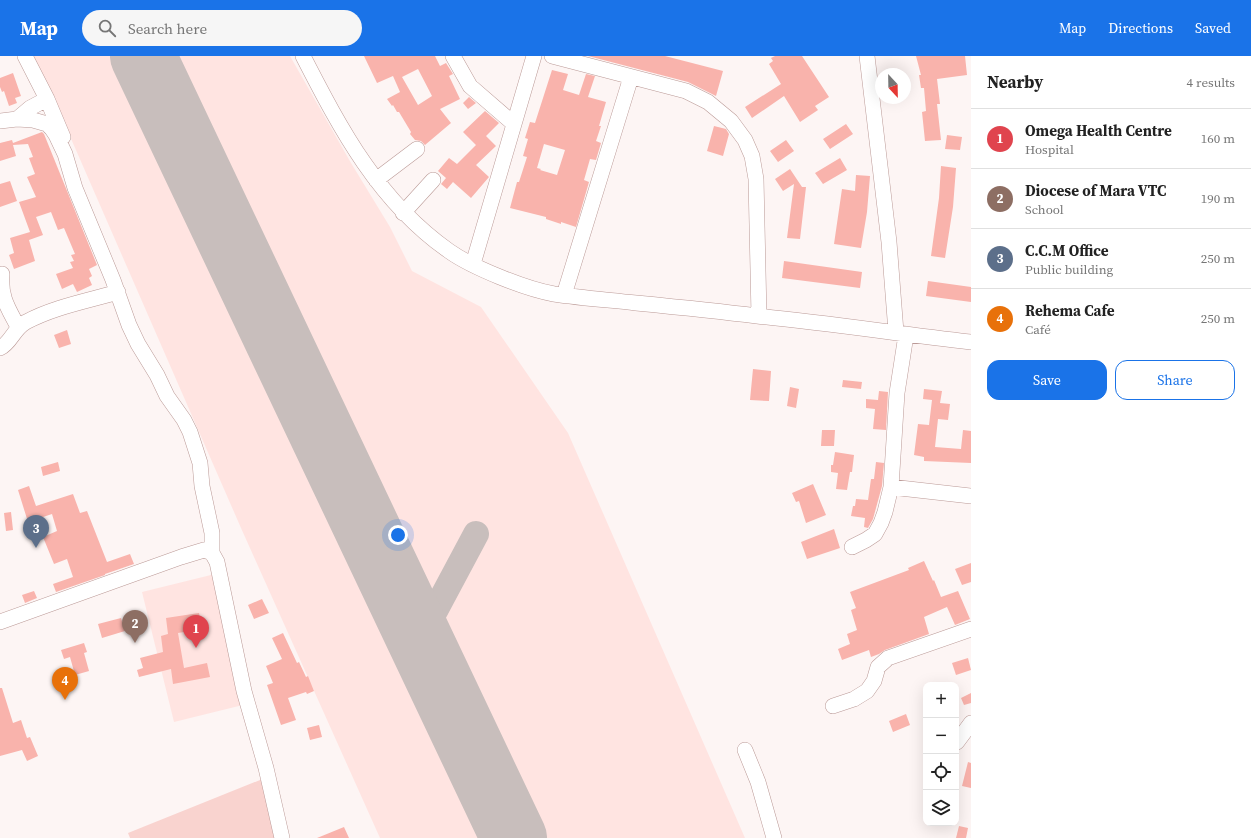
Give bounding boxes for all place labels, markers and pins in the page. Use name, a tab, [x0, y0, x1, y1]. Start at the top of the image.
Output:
pin: 3	[23, 515, 49, 548]
pin: 2	[122, 610, 148, 643]
pin: 1	[183, 615, 209, 648]
pin: 4	[52, 667, 78, 700]

